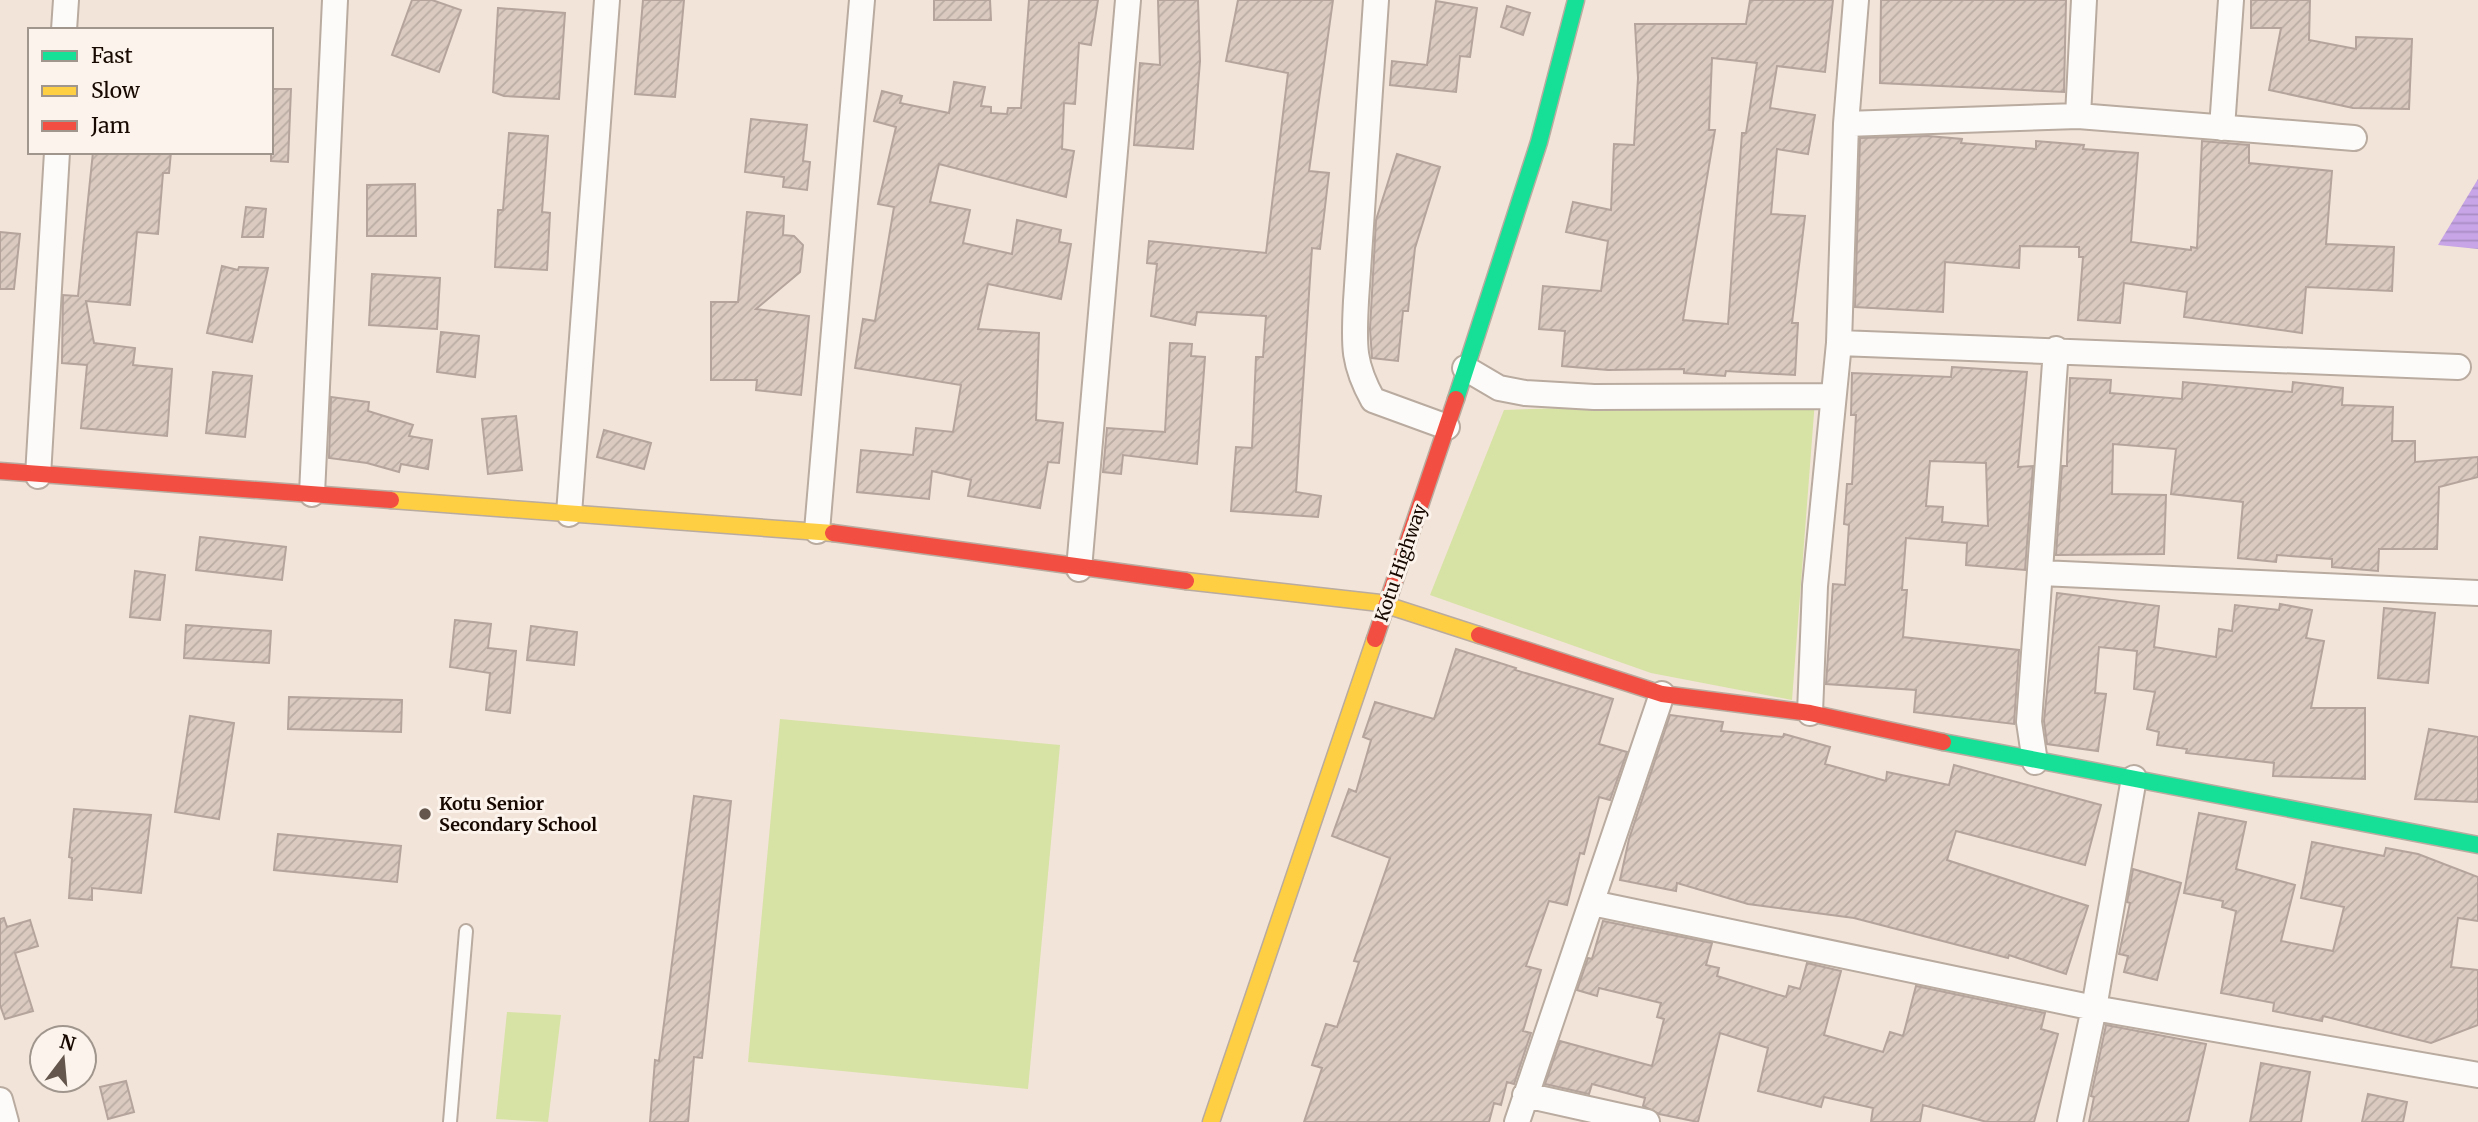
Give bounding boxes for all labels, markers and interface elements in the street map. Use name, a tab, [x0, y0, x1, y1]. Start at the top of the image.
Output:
legend	[28, 28, 273, 154]
text: Fast	[91, 42, 133, 69]
text: Slow	[91, 77, 140, 104]
text: Jam	[90, 112, 130, 139]
street label: Kotu Highway	[1370, 501, 1432, 625]
place label: Kotu Senior Secondary School	[439, 792, 597, 836]
marker: Kotu Senior Secondary School	[417, 806, 433, 822]
north arrow	[28, 1024, 98, 1094]
text: N	[57, 1029, 78, 1056]

